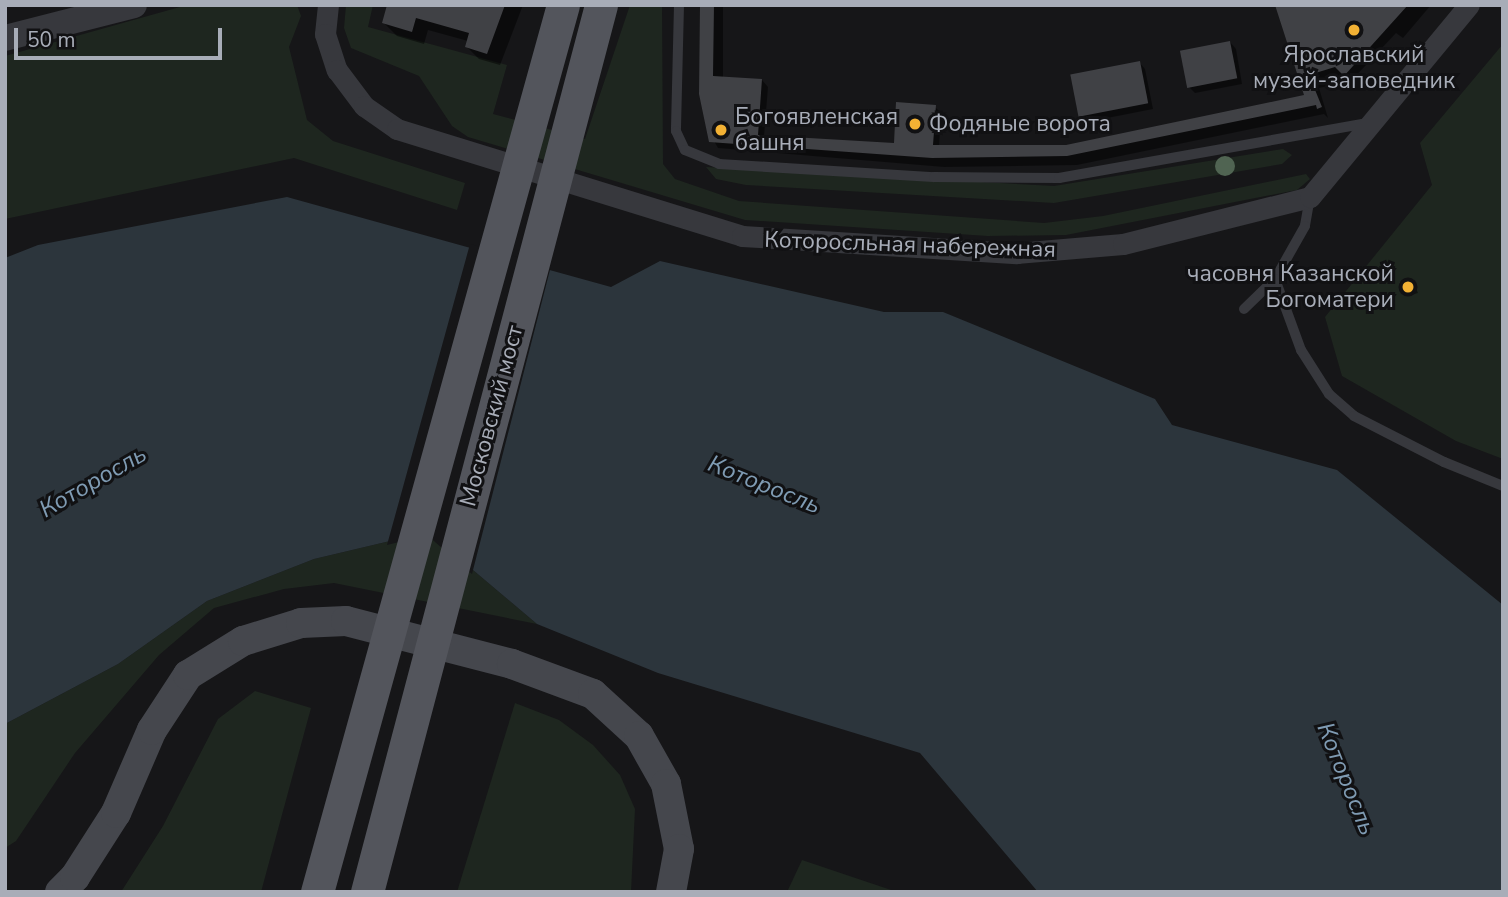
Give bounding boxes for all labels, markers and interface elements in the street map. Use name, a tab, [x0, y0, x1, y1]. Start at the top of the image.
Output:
scale bar	[18, 14, 226, 58]
marker: Ярославский музей-заповедник	[1346, 22, 1362, 38]
text: 50 m	[27, 26, 76, 54]
place label: Ярославский музей-заповедник	[1253, 41, 1455, 95]
place label: Богоявленская башня	[735, 103, 898, 157]
place label: Фодяные ворота	[929, 110, 1111, 138]
marker: Фодяные ворота	[907, 116, 923, 132]
marker: Богоявленская башня	[713, 122, 729, 138]
street label: Которосльная набережная	[764, 226, 1056, 264]
place label: часовня Казанской Богоматери	[1187, 260, 1394, 314]
marker: часовня Казанской Богоматери	[1400, 279, 1416, 295]
street label: Московский мост	[455, 322, 529, 510]
water label: Которосль	[34, 440, 152, 524]
water label: Которосль	[704, 449, 824, 521]
water label: Которосль	[1310, 719, 1382, 839]

